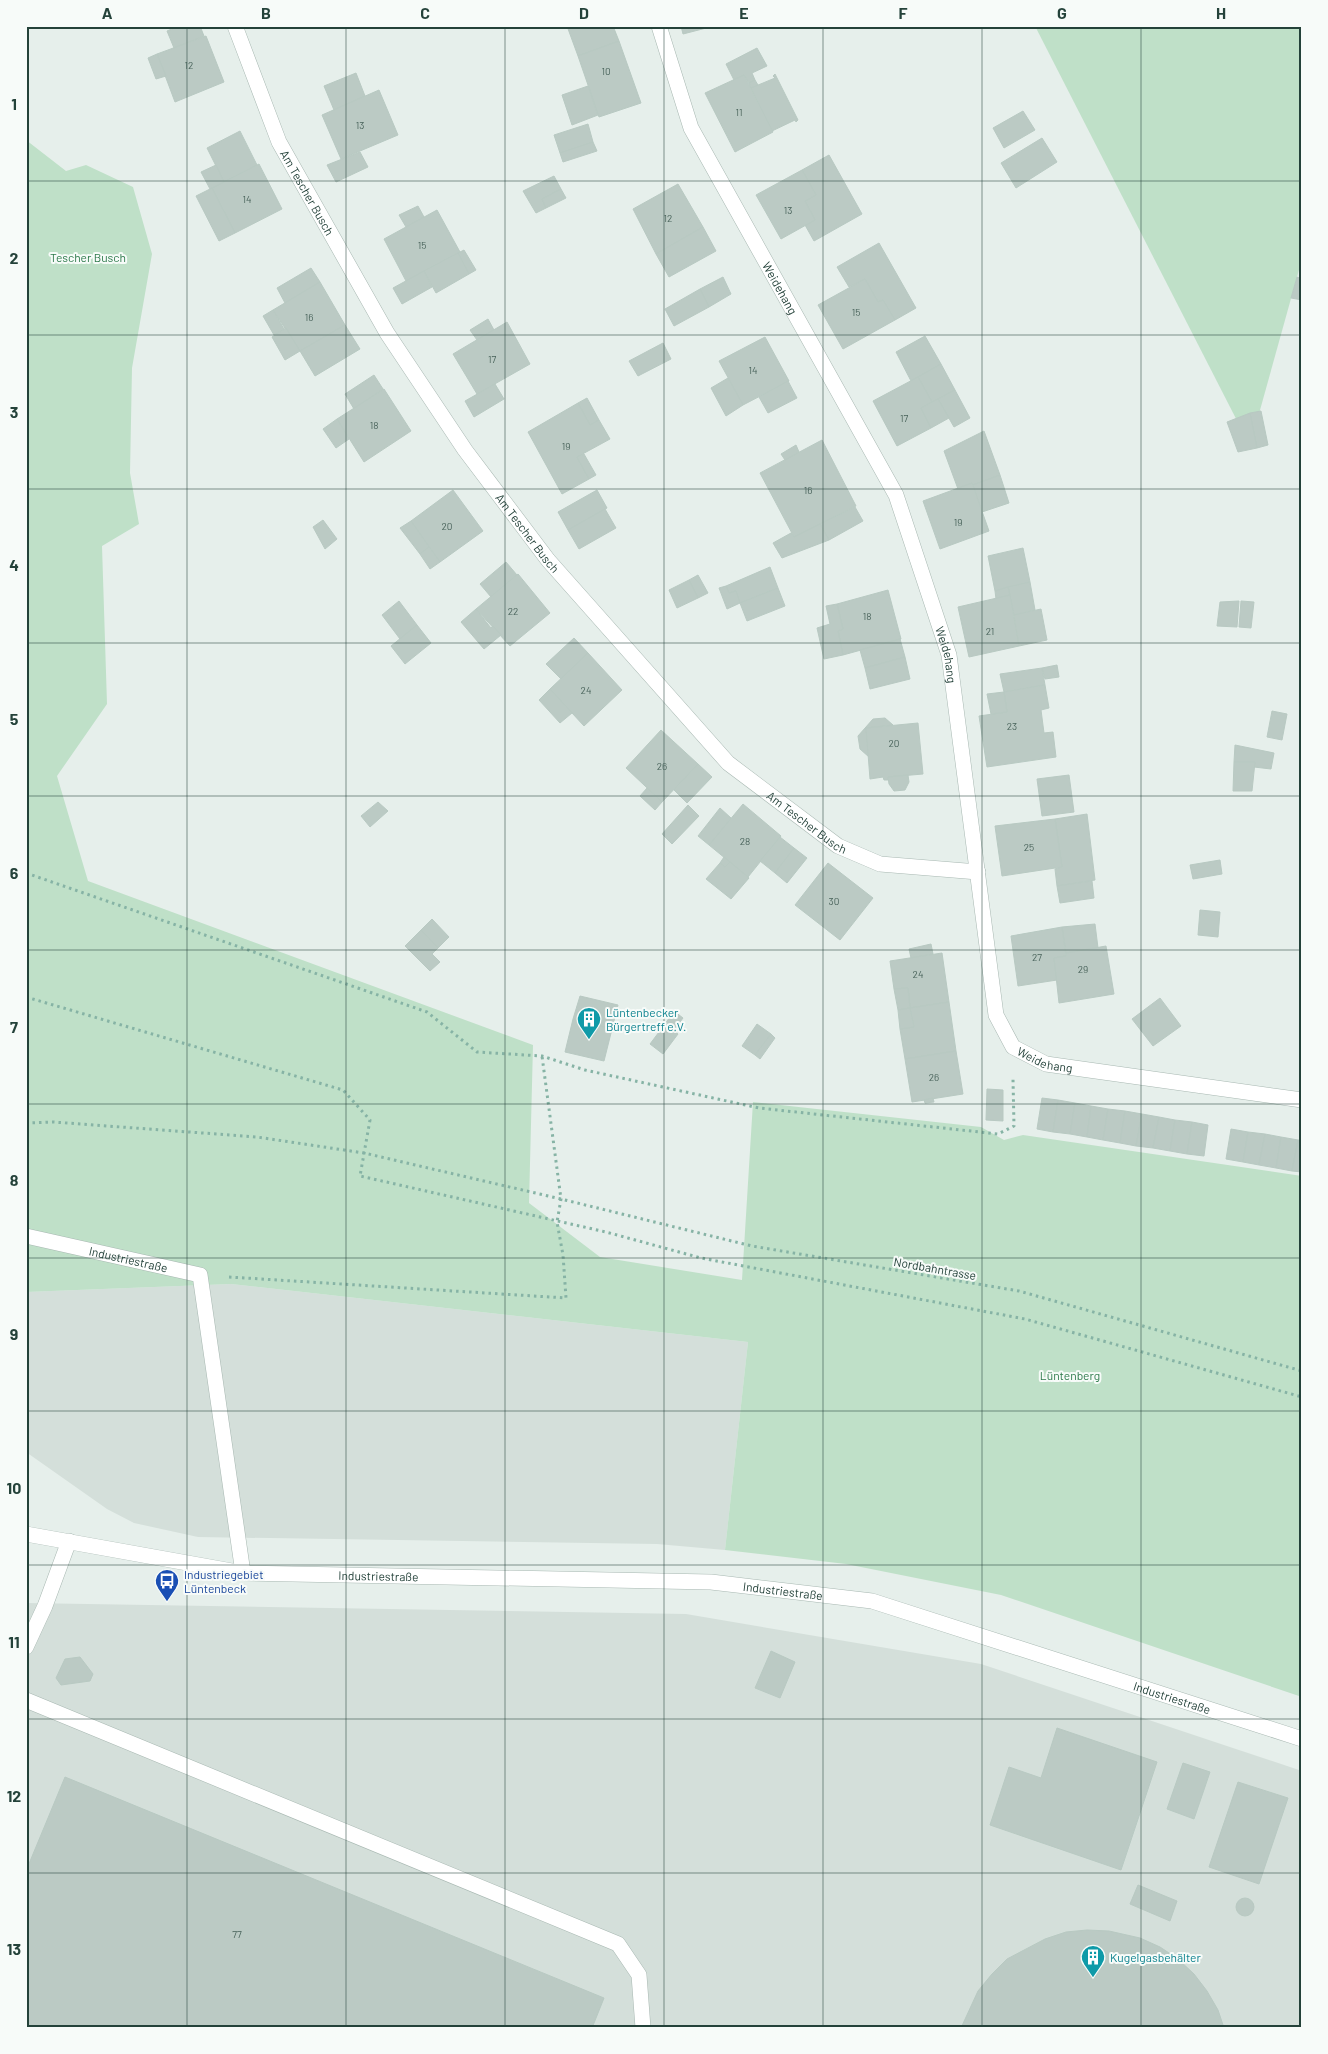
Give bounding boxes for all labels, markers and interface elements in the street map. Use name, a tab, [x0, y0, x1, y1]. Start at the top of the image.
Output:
text: A	[102, 3, 113, 22]
text: B	[261, 3, 271, 22]
text: C	[420, 3, 430, 22]
text: D	[579, 3, 589, 22]
text: E	[739, 3, 749, 22]
text: F	[899, 3, 908, 22]
text: G	[1057, 3, 1067, 22]
text: H	[1216, 3, 1226, 22]
house number: 12	[185, 59, 193, 71]
house number: 10	[601, 65, 611, 77]
text: 1	[11, 94, 17, 113]
house number: 11	[735, 106, 743, 118]
house number: 13	[356, 119, 364, 131]
street label: Am Tescher Busch	[278, 147, 337, 238]
house number: 14	[242, 193, 252, 205]
house number: 13	[784, 204, 792, 216]
house number: 12	[664, 212, 672, 224]
house number: 15	[418, 239, 426, 251]
text: 2	[10, 248, 19, 267]
park label: Tescher Busch	[50, 250, 126, 264]
street label: Weidehang	[760, 259, 801, 317]
house number: 15	[852, 306, 860, 318]
house number: 16	[305, 311, 313, 323]
house number: 17	[488, 353, 496, 365]
house number: 14	[748, 364, 758, 376]
text: 3	[10, 402, 18, 421]
house number: 17	[900, 412, 908, 424]
house number: 18	[370, 419, 378, 431]
house number: 19	[562, 440, 570, 452]
house number: 16	[804, 484, 812, 496]
street label: Am Tescher Busch	[493, 490, 563, 575]
house number: 19	[954, 516, 962, 528]
house number: 20	[441, 520, 453, 532]
text: 4	[9, 555, 19, 574]
house number: 22	[508, 605, 518, 617]
house number: 18	[863, 610, 871, 622]
street label: Weidehang	[933, 625, 960, 684]
house number: 21	[986, 625, 994, 637]
house number: 24	[581, 684, 591, 696]
text: 5	[10, 709, 19, 728]
house number: 23	[1007, 720, 1017, 732]
house number: 20	[888, 737, 900, 749]
house number: 26	[657, 760, 667, 772]
street label: Am Tescher Busch	[764, 788, 849, 856]
house number: 28	[740, 835, 750, 847]
house number: 25	[1024, 841, 1034, 853]
text: 6	[10, 863, 19, 882]
house number: 30	[829, 895, 839, 907]
house number: 27	[1032, 951, 1042, 963]
house number: 29	[1078, 963, 1088, 975]
house number: 24	[913, 968, 923, 980]
place label: Lüntenbecker Bürgertreff e.V.	[606, 1005, 686, 1033]
building icon: Lüntenbecker Bürgertreff e.V.	[576, 1006, 602, 1040]
text: 7	[10, 1017, 18, 1036]
street label: Weidehang	[1015, 1043, 1073, 1075]
house number: 26	[929, 1071, 939, 1083]
text: 8	[10, 1170, 19, 1189]
street label: Industriestraße	[88, 1243, 169, 1275]
street label: Nordbahntrasse	[893, 1254, 977, 1282]
text: 9	[10, 1324, 18, 1343]
park label: Lüntenberg	[1040, 1368, 1100, 1382]
text: 10	[7, 1478, 21, 1497]
place label: Industriegebiet Lüntenbeck	[184, 1567, 264, 1595]
bus stop icon: Industriegebiet Lüntenbeck	[154, 1568, 180, 1602]
street label: Industriestraße	[338, 1568, 419, 1583]
street label: Industriestraße	[742, 1579, 824, 1602]
text: 11	[8, 1632, 20, 1651]
street label: Industriestraße	[1132, 1678, 1213, 1716]
text: 12	[7, 1786, 21, 1805]
house number: 77	[232, 1928, 242, 1940]
text: 13	[7, 1939, 21, 1958]
building icon: Kugelgasbehälter	[1080, 1944, 1106, 1978]
place label: Kugelgasbehälter	[1110, 1950, 1201, 1964]

